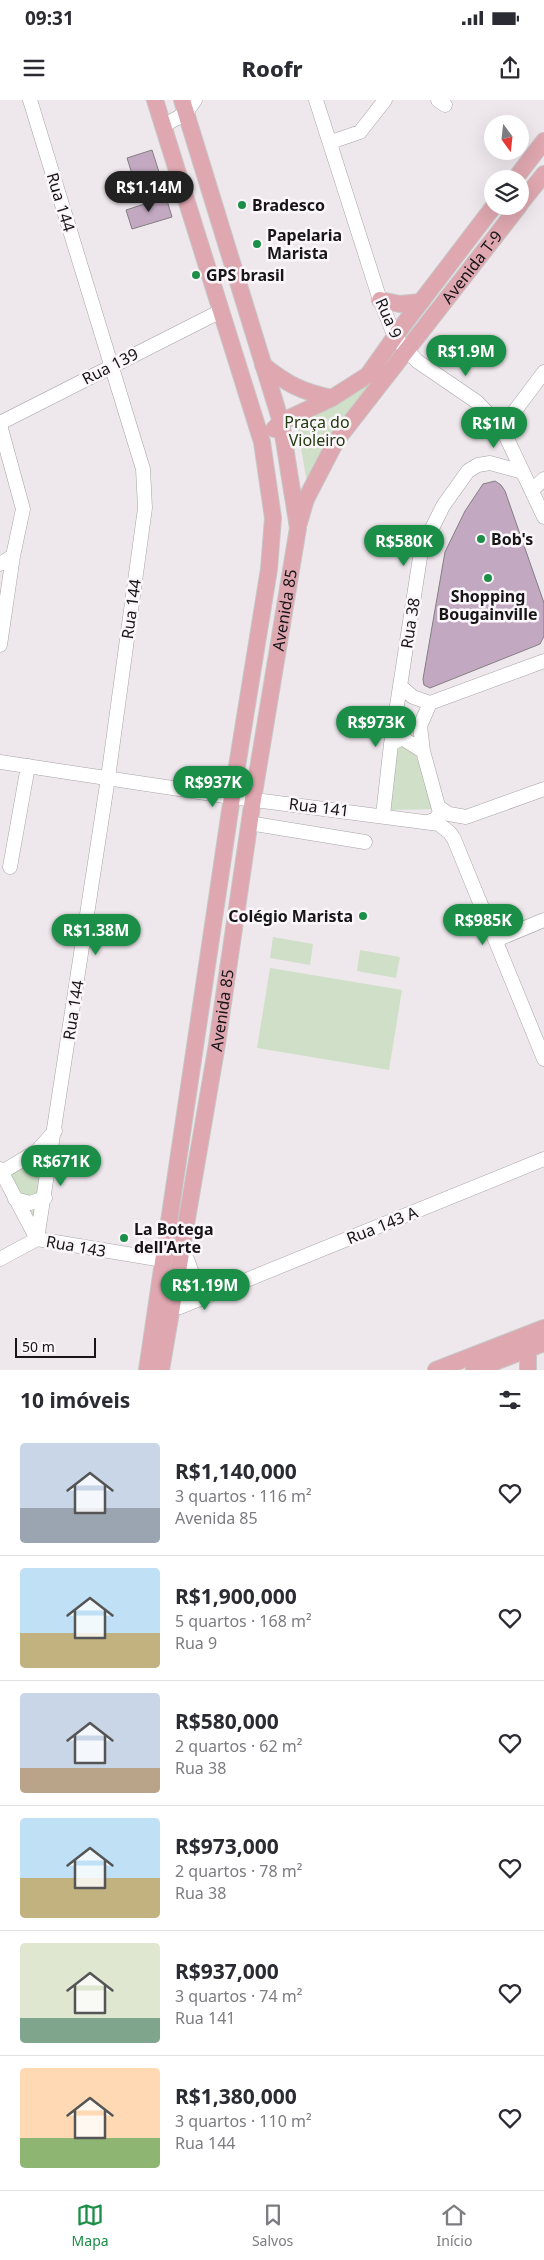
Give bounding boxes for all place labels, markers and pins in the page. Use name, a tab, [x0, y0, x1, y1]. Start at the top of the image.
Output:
pin: R$1.14M	[103, 170, 195, 213]
place label: Bradesco	[252, 194, 325, 216]
marker: Bradesco	[236, 199, 248, 211]
place label: Papelaria Marista	[267, 224, 342, 264]
marker: Papelaria Marista	[251, 238, 263, 250]
place label: GPS brasil	[206, 264, 285, 286]
marker: GPS brasil	[190, 269, 202, 281]
pin: R$1.9M	[425, 334, 507, 377]
pin: R$1M	[464, 406, 524, 449]
pin: R$580K	[363, 524, 445, 567]
place label: Bob's	[491, 528, 533, 550]
marker: Bob's	[475, 533, 487, 545]
marker: Shopping Bougainville	[482, 572, 494, 584]
place label: Shopping Bougainville	[439, 585, 537, 625]
pin: R$973K	[335, 706, 417, 748]
pin: R$937K	[172, 766, 254, 808]
pin: R$985K	[442, 904, 524, 946]
place label: Colégio Marista	[228, 905, 353, 927]
marker: Colégio Marista	[357, 910, 369, 922]
pin: R$1.38M	[50, 914, 142, 956]
pin: R$671K	[20, 1144, 102, 1187]
place label: La Botega dell'Arte	[134, 1218, 214, 1258]
marker: La Botega dell'Arte	[118, 1232, 130, 1244]
pin: R$1.19M	[159, 1268, 251, 1311]

